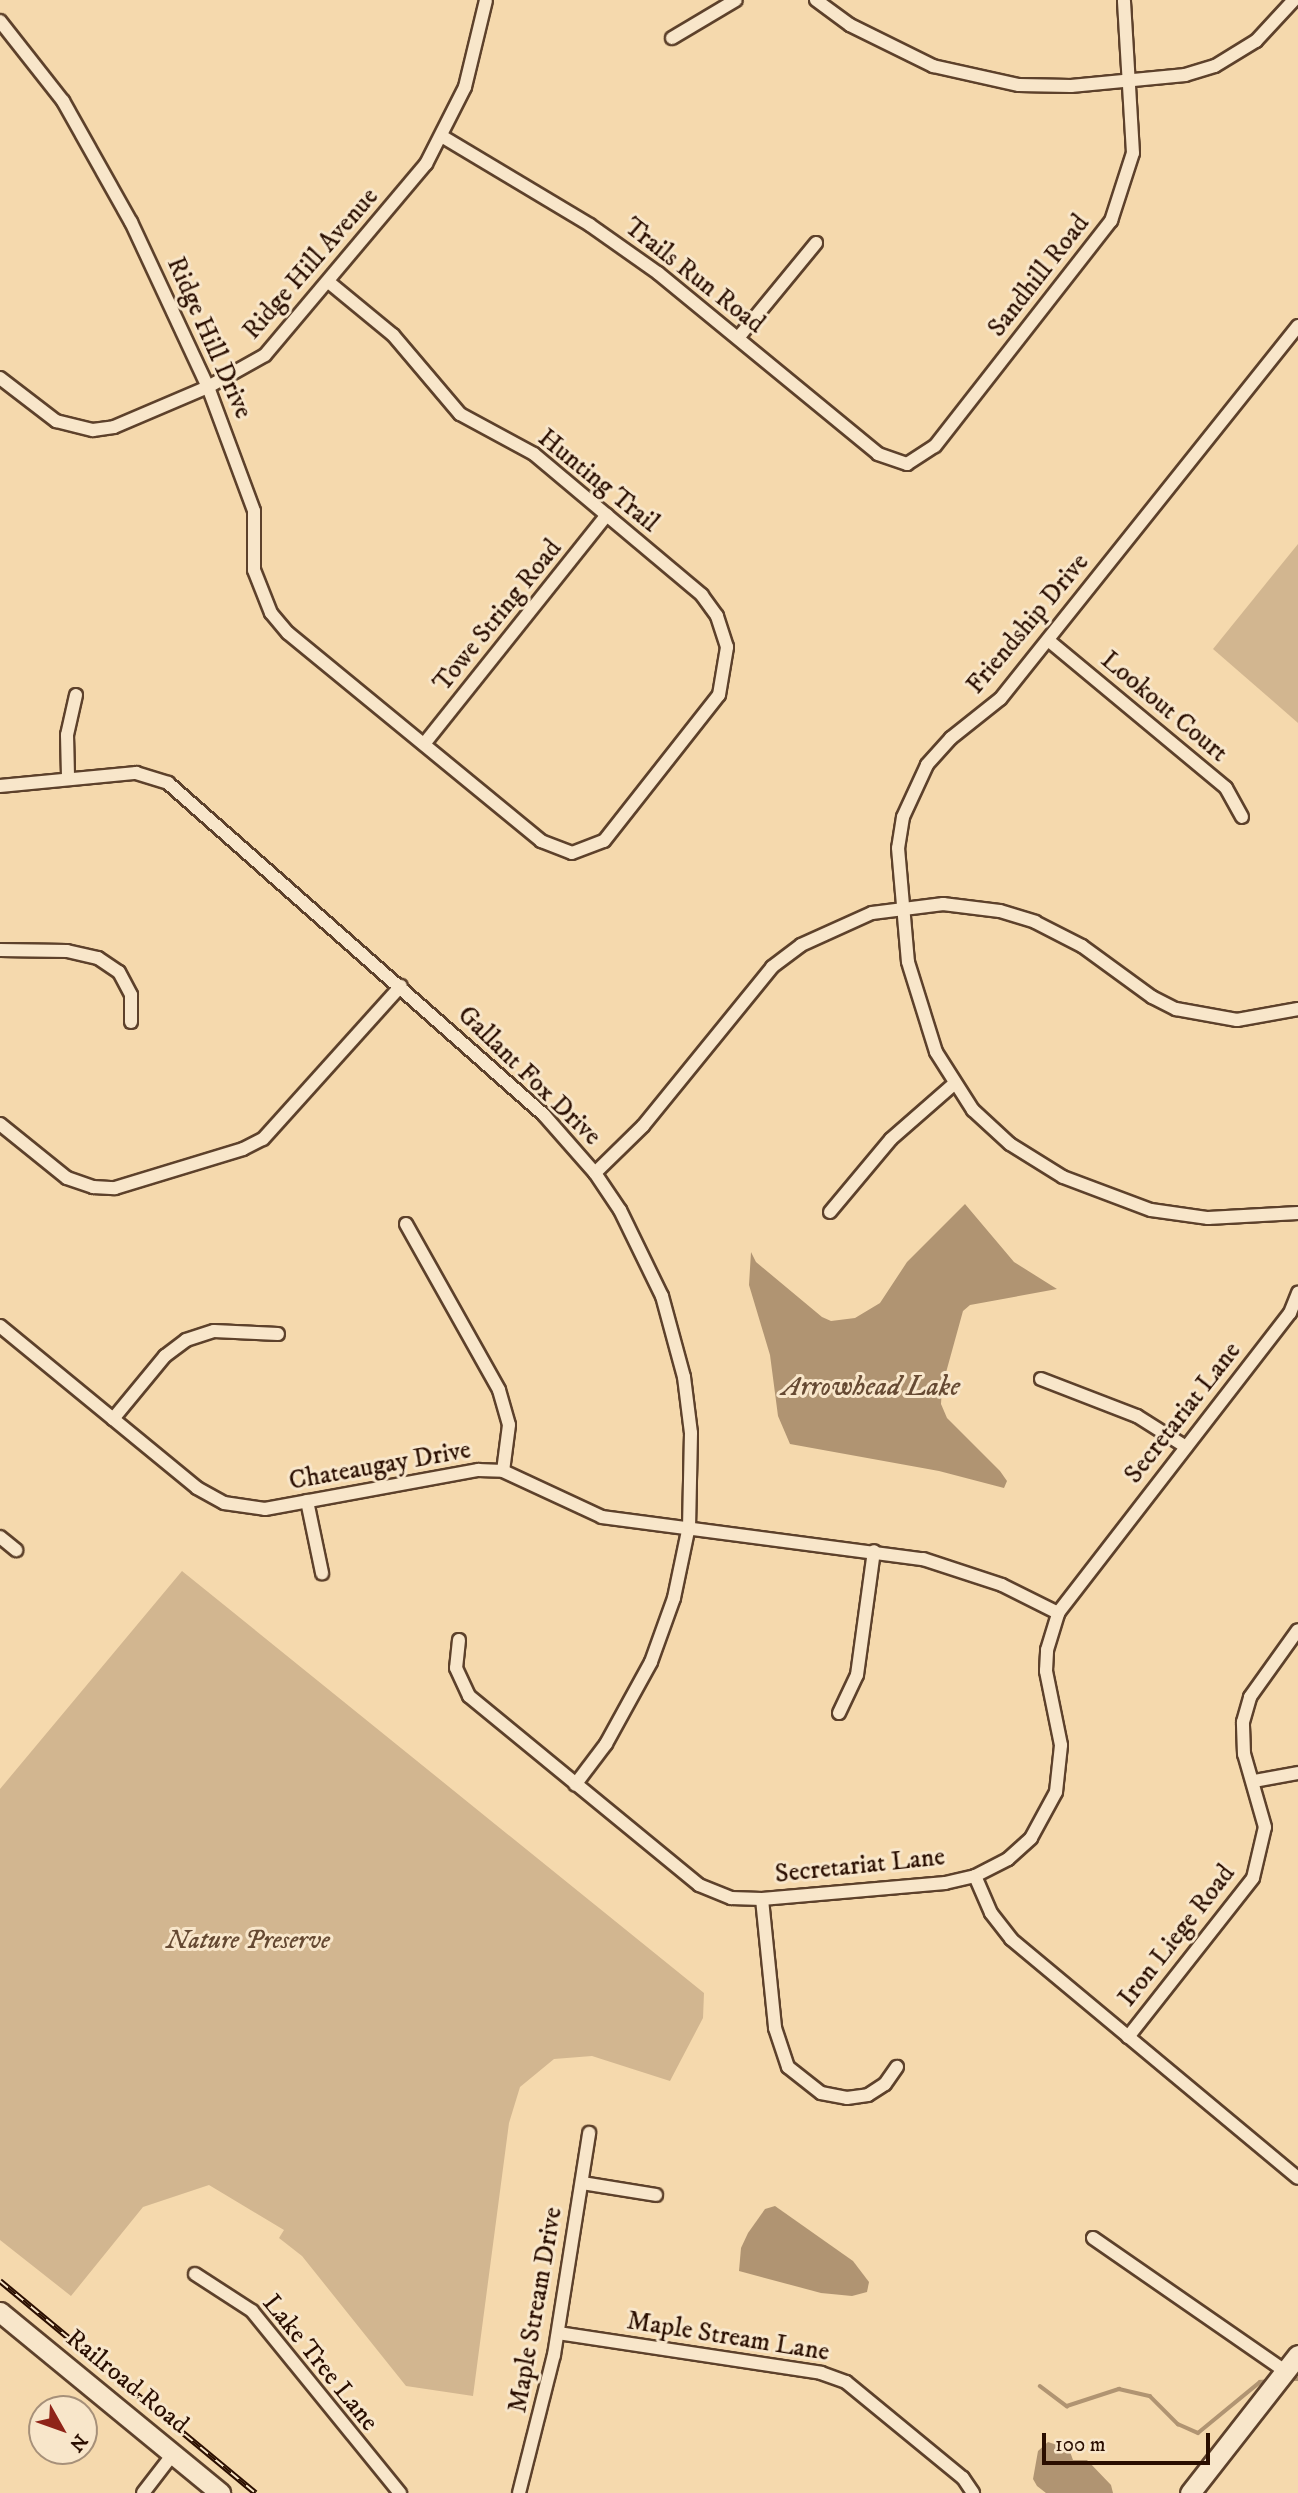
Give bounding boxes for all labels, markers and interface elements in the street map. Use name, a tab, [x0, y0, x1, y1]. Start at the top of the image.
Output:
street label: Ridge Hill Avenue	[237, 182, 385, 346]
street label: Sandhill Road	[982, 209, 1096, 343]
street label: Trails Run Road	[618, 212, 770, 340]
street label: Ridge Hill Drive	[159, 252, 259, 424]
street label: Hunting Trail	[531, 423, 665, 539]
street label: Towe String Road	[427, 534, 569, 698]
street label: Friendship Drive	[960, 547, 1096, 701]
street label: Lookout Court	[1094, 645, 1234, 769]
street label: Gallant Fox Drive	[451, 1000, 607, 1152]
street label: Secretariat Lane	[1118, 1336, 1248, 1490]
water label: Arrowhead Lake	[782, 1370, 960, 1404]
street label: Chateaugay Drive	[287, 1435, 473, 1497]
street label: Secretariat Lane	[773, 1842, 947, 1890]
street label: Iron Liege Road	[1112, 1859, 1242, 2013]
park label: Nature Preserve	[166, 1925, 330, 1957]
street label: Maple Stream Drive	[503, 2205, 569, 2415]
street label: Lake Tree Lane	[255, 2288, 385, 2438]
street label: Maple Stream Lane	[625, 2306, 831, 2368]
street label: Railroad Road	[59, 2323, 195, 2441]
north arrow	[28, 2395, 98, 2465]
scale bar	[1046, 2420, 1214, 2464]
text: N	[64, 2429, 92, 2456]
text: 100 m	[1055, 2432, 1106, 2458]

